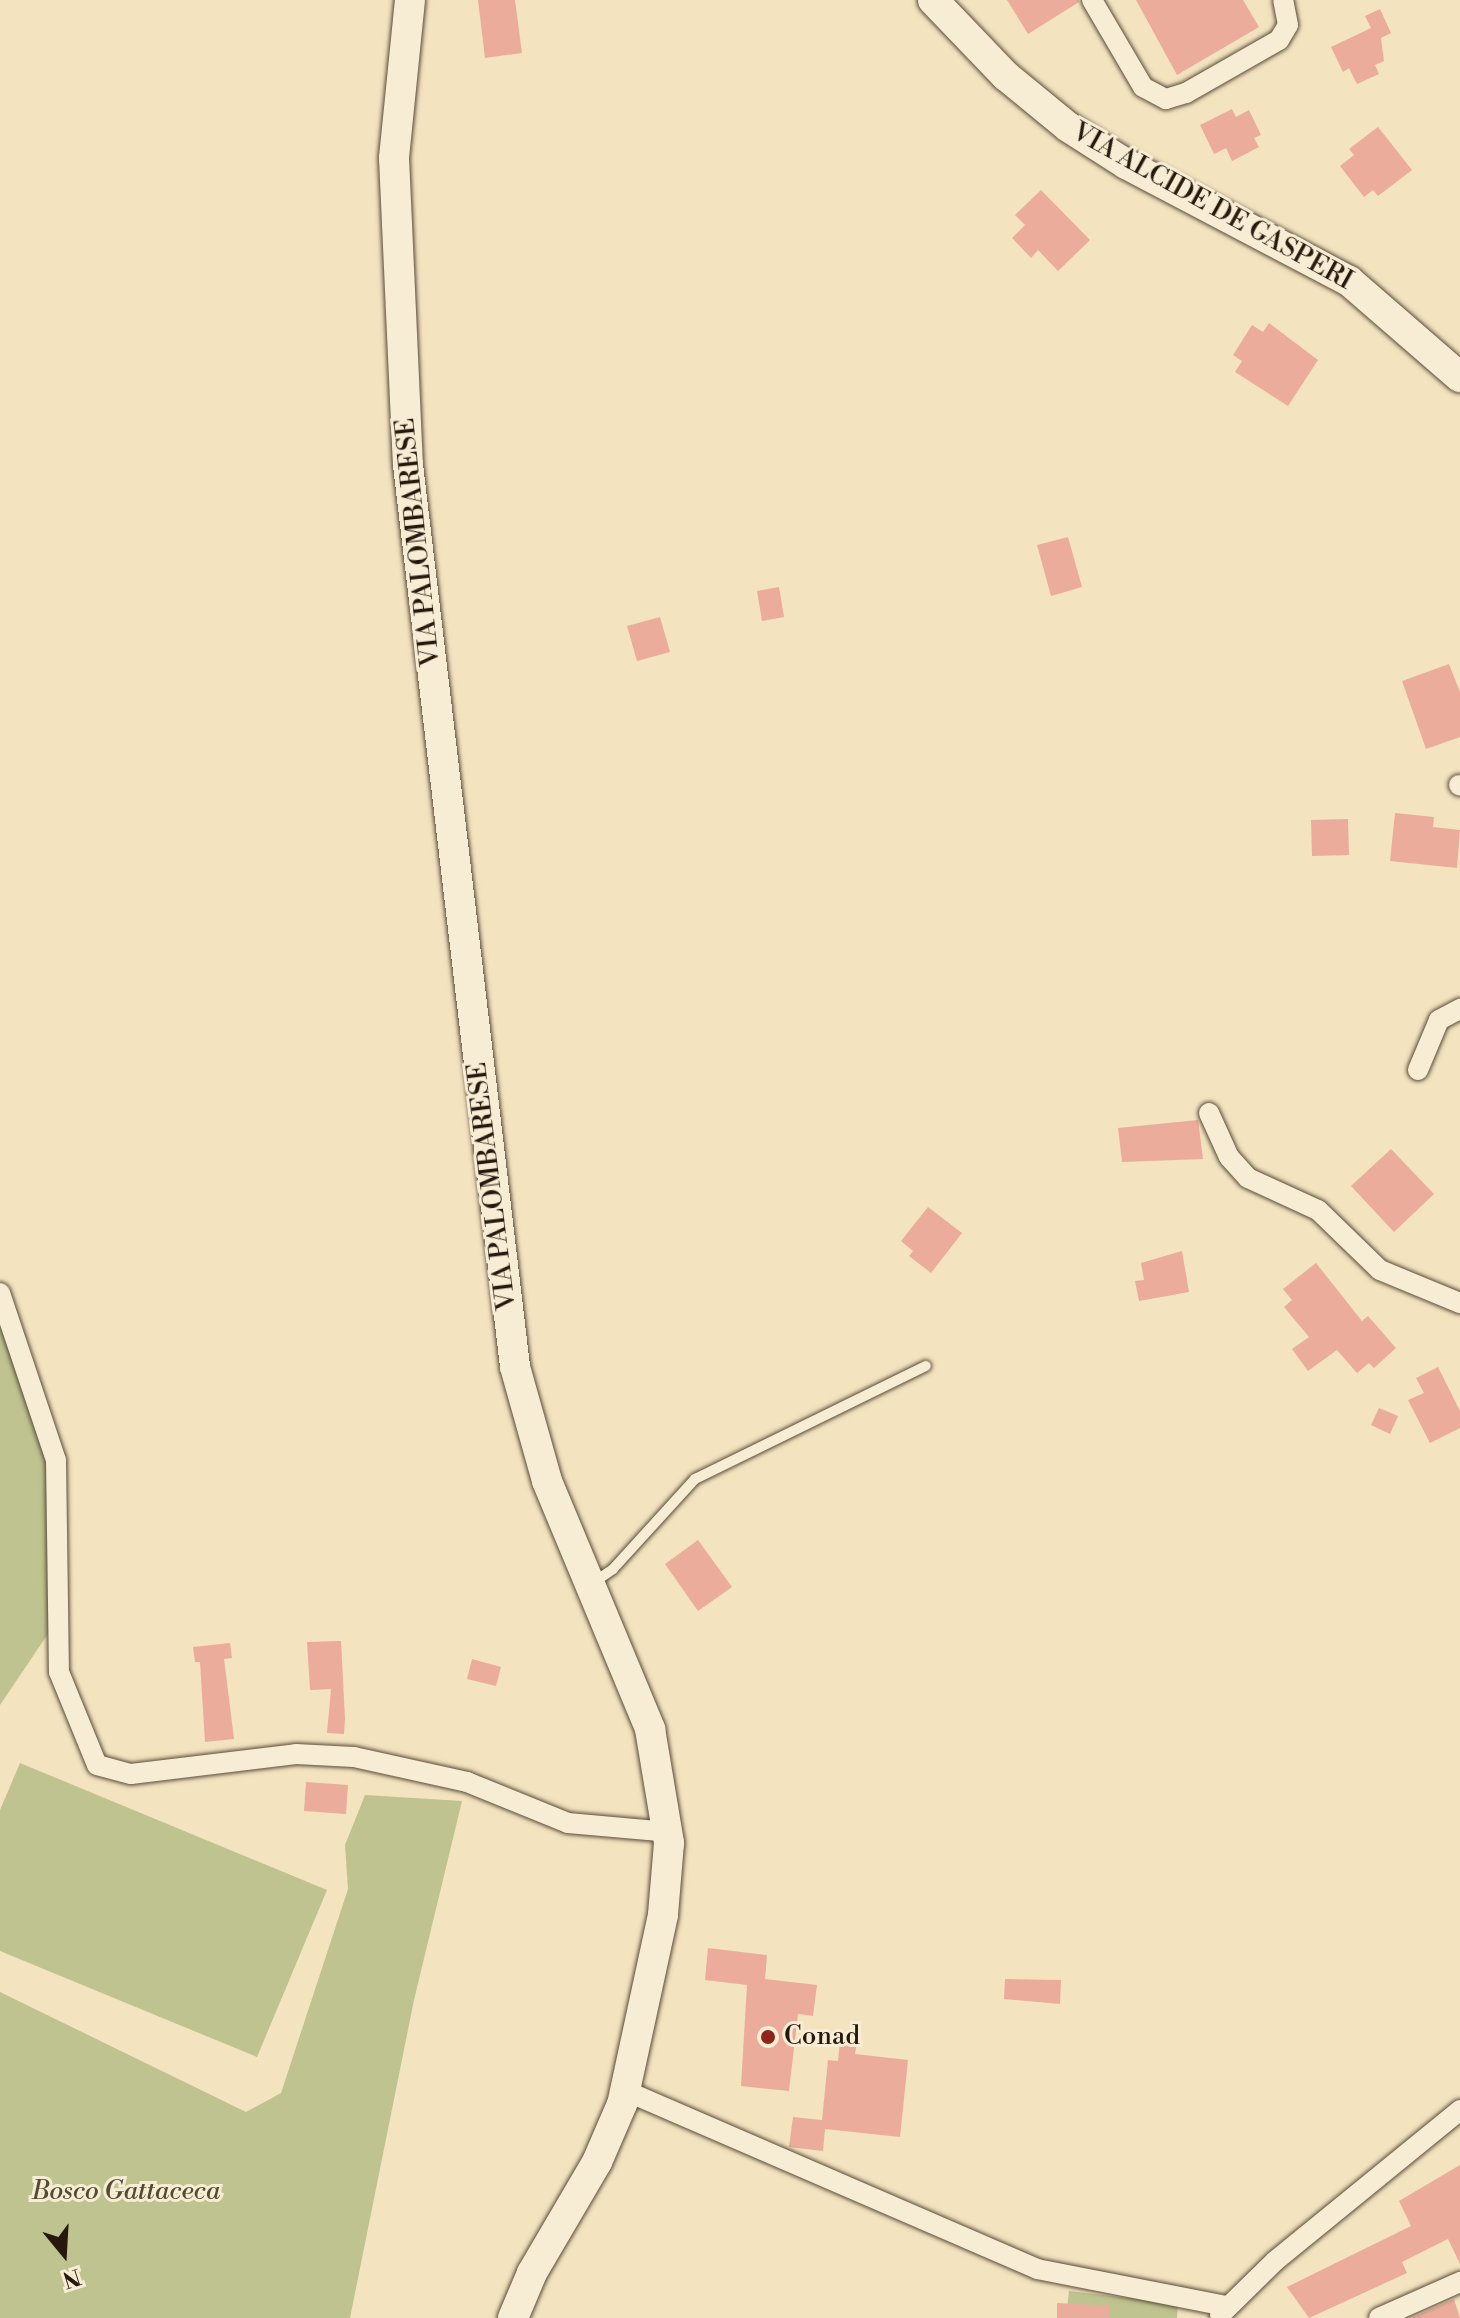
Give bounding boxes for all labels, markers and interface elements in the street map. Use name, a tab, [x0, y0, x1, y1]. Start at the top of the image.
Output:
street label: VIA ALCIDE DE GASPERI	[1066, 117, 1358, 297]
street label: VIA PALOMBARESE	[390, 416, 448, 668]
street label: VIA PALOMBARESE	[462, 1060, 524, 1312]
place label: Conad	[784, 2021, 860, 2053]
marker: Conad	[759, 2028, 777, 2046]
park label: Bosco Gattaceca	[32, 2176, 220, 2208]
north arrow	[24, 2214, 104, 2294]
text: N	[59, 2262, 84, 2293]

